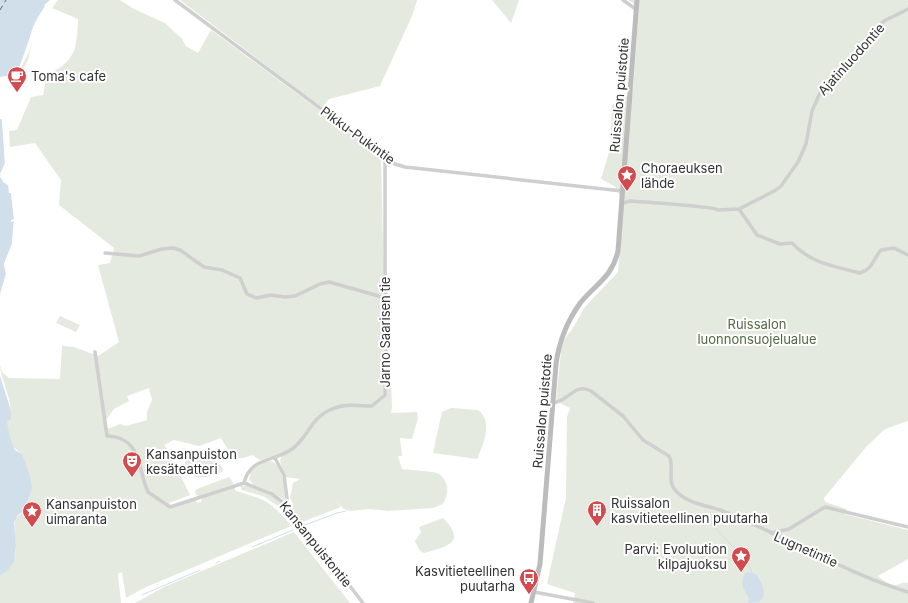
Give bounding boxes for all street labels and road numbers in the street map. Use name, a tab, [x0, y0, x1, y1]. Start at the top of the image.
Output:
street label: Ajatinluodontie	[814, 20, 888, 98]
street label: Ruissalon puistotie	[606, 37, 632, 153]
street label: Pikku-Pukintie	[318, 103, 398, 167]
street label: Jarno Saarisen tie	[377, 277, 393, 387]
street label: Ruissalon puistotie	[529, 353, 555, 469]
street label: Kansanpuistontie	[276, 498, 356, 590]
street label: Lugnetintie	[772, 528, 840, 570]

